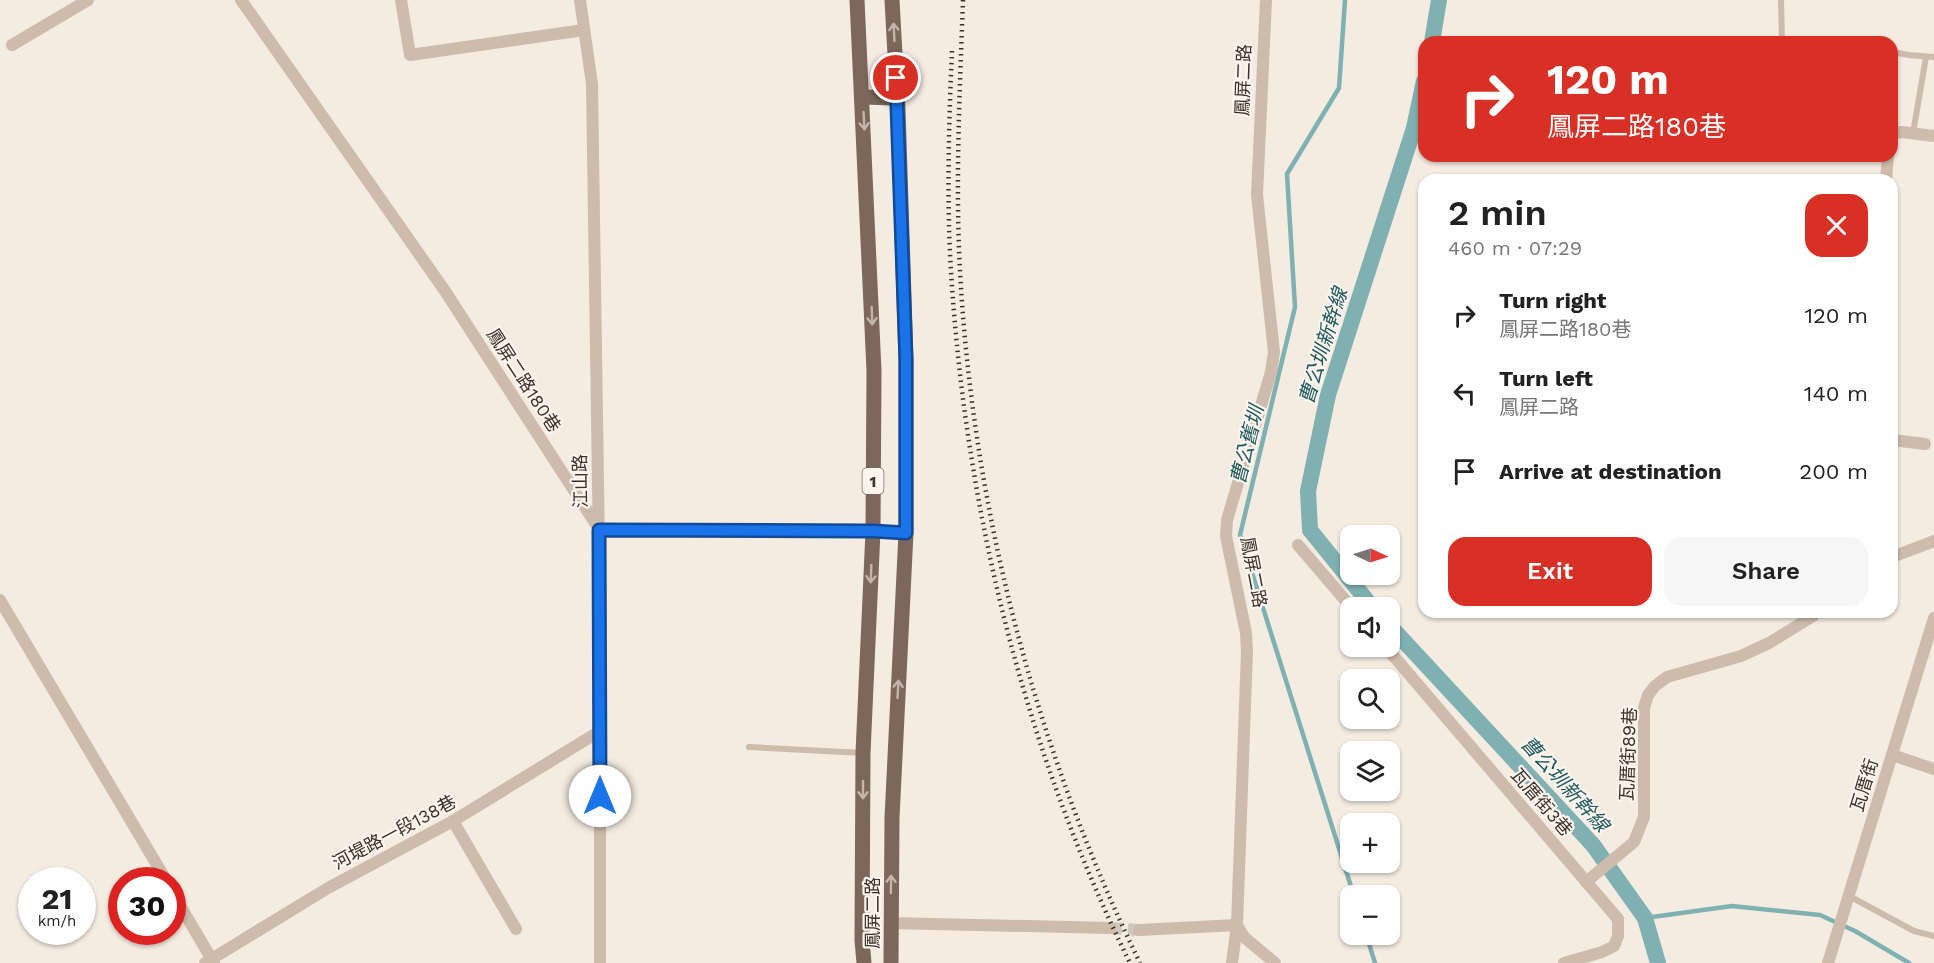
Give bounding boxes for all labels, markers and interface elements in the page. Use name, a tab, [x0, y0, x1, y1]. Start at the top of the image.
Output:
one-way arrow	[888, 23, 899, 43]
street label: 鳳屏二路	[1231, 44, 1255, 116]
pin	[870, 52, 921, 103]
text: 120 m	[1547, 55, 1669, 104]
icon: right	[1448, 60, 1526, 138]
icon: arrive	[879, 61, 912, 94]
one-way arrow	[858, 111, 869, 131]
text: 鳳屏二路180巷	[1547, 111, 1726, 143]
text: 2 min	[1448, 192, 1547, 234]
button: close	[1805, 194, 1868, 257]
text: 460 m · 07:29	[1448, 236, 1582, 260]
water label: 曹公圳新幹線	[1294, 283, 1353, 407]
text: Turn right	[1499, 288, 1606, 313]
icon: right	[1448, 299, 1481, 332]
text: 120 m	[1804, 303, 1868, 328]
one-way arrow	[866, 306, 877, 326]
text: 鳳屏二路180巷	[1499, 317, 1632, 341]
street label: 鳳屏二路180巷	[483, 324, 565, 436]
text: Turn left	[1499, 366, 1593, 391]
icon: left	[1448, 377, 1481, 410]
text: 140 m	[1804, 381, 1868, 406]
text: 鳳屏二路	[1499, 395, 1579, 419]
water label: 曹公舊圳	[1226, 400, 1269, 487]
street label: 江山路	[569, 454, 591, 508]
icon: arrive	[1448, 455, 1481, 488]
text: Arrive at destination	[1499, 459, 1722, 484]
text: 200 m	[1799, 459, 1868, 484]
road number: 1	[862, 468, 884, 494]
north arrow	[1340, 525, 1400, 585]
map controls	[1340, 525, 1400, 945]
street label: 鳳屏二路	[1237, 535, 1271, 609]
button: Exit	[1448, 537, 1652, 606]
button: Share	[1664, 537, 1868, 606]
one-way arrow	[866, 564, 877, 584]
button: sound	[1340, 597, 1400, 657]
button: search	[1340, 669, 1400, 729]
one-way arrow	[893, 679, 904, 699]
street label: 瓦厝街89巷	[1616, 707, 1640, 801]
water label: 曹公圳新幹線	[1516, 731, 1615, 838]
button: layers	[1340, 741, 1400, 801]
street label: 瓦厝街	[1846, 756, 1882, 814]
position arrow	[568, 764, 632, 828]
street label: 瓦厝街3巷	[1507, 764, 1577, 840]
one-way arrow	[857, 779, 869, 799]
street label: 河堤路一段138巷	[329, 791, 459, 873]
button: +	[1340, 813, 1400, 873]
speed limit sign: 30	[108, 867, 186, 945]
one-way arrow	[885, 874, 897, 894]
street label: 鳳屏二路	[862, 877, 883, 949]
text: 21	[42, 881, 72, 916]
button: −	[1340, 885, 1400, 945]
text: km/h	[38, 912, 76, 930]

